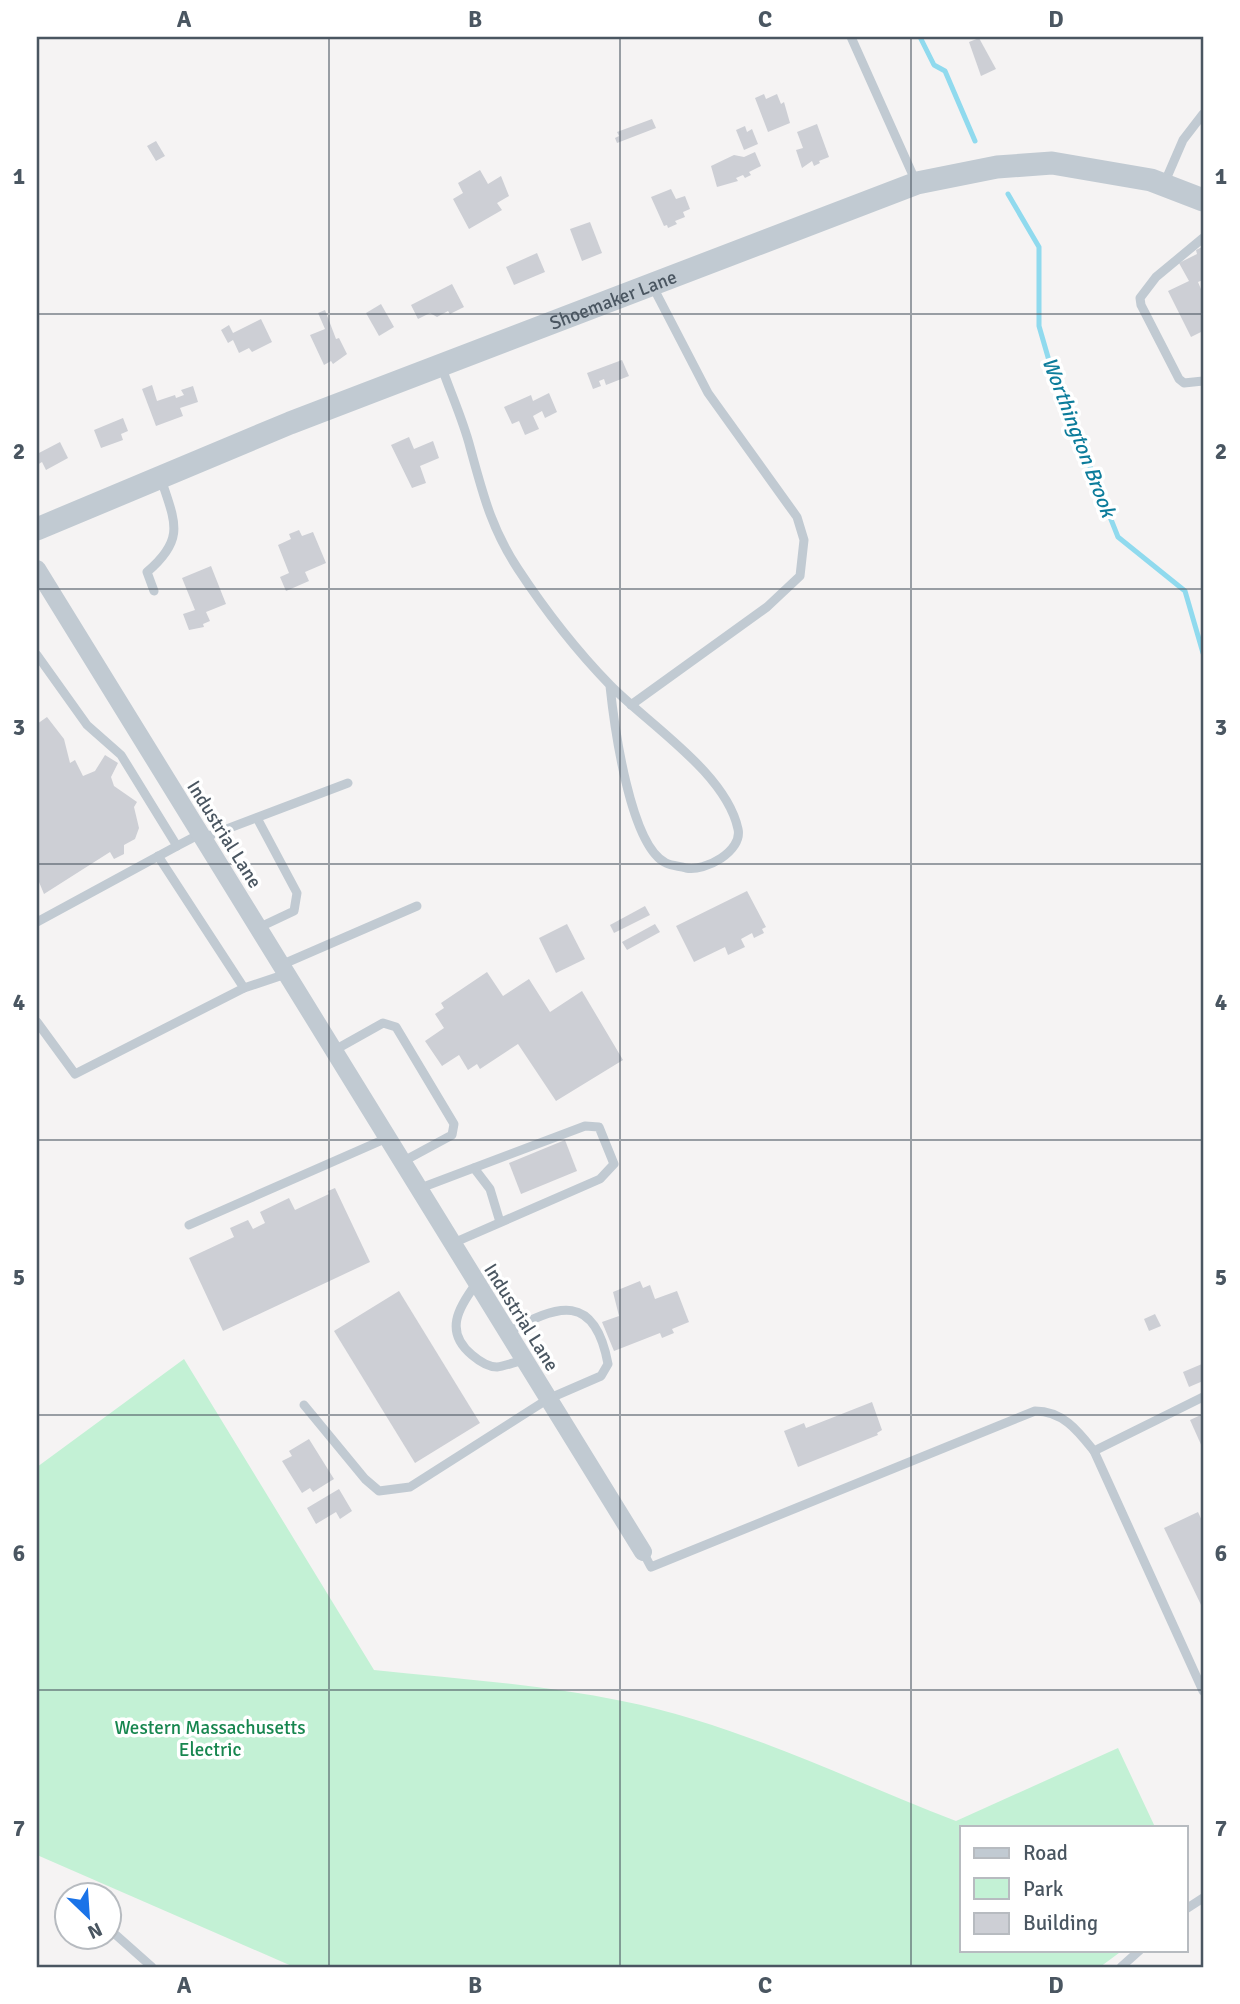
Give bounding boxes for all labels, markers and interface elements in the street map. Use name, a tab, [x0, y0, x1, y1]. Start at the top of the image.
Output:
text: A	[177, 5, 192, 34]
text: B	[468, 5, 482, 34]
text: C	[758, 5, 772, 34]
text: D	[1048, 5, 1064, 34]
text: 1	[13, 162, 25, 191]
text: 1	[1215, 162, 1227, 191]
street label: Shoemaker Lane	[546, 265, 680, 336]
water label: Worthington Brook	[1037, 353, 1122, 523]
text: 2	[13, 437, 25, 466]
text: 2	[1215, 437, 1227, 466]
text: 3	[13, 713, 25, 742]
text: 3	[1215, 713, 1227, 742]
street label: Industrial Lane	[182, 776, 267, 893]
text: 4	[13, 988, 25, 1017]
text: 4	[1215, 988, 1227, 1017]
street label: Industrial Lane	[479, 1259, 564, 1376]
text: 5	[13, 1263, 25, 1292]
text: 5	[1215, 1263, 1227, 1292]
text: 6	[13, 1539, 25, 1568]
text: 6	[1215, 1539, 1227, 1568]
park label: Western Massachusetts Electric	[114, 1716, 306, 1762]
text: 7	[13, 1814, 25, 1843]
text: 7	[1215, 1814, 1227, 1843]
legend	[960, 1826, 1188, 1952]
text: Road	[1023, 1840, 1068, 1866]
text: Park	[1023, 1876, 1064, 1902]
north arrow	[52, 1882, 122, 1952]
text: Building	[1023, 1910, 1098, 1936]
text: N	[84, 1917, 106, 1944]
text: A	[177, 1971, 192, 2000]
text: B	[468, 1971, 482, 2000]
text: C	[758, 1971, 772, 2000]
text: D	[1048, 1971, 1064, 2000]

